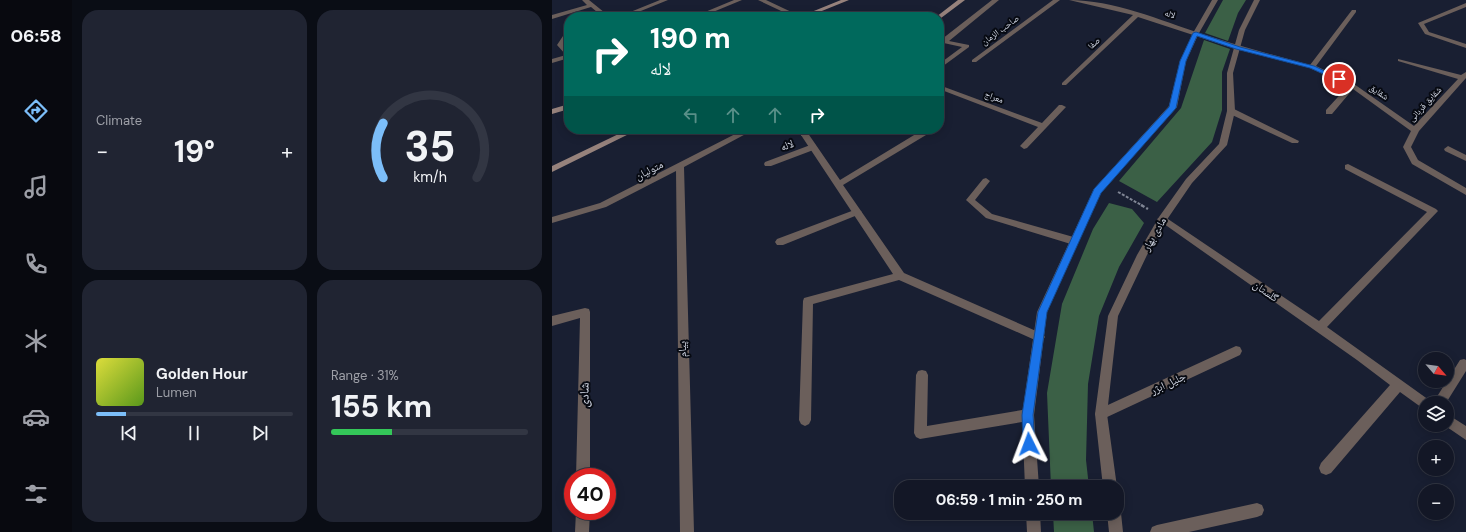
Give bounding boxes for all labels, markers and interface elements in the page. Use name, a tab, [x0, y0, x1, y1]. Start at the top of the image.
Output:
street label: لاله	[1163, 7, 1177, 21]
street label: صاحب الزمان	[979, 12, 1021, 48]
text: 190 m	[650, 20, 731, 57]
text: 06:58	[10, 24, 62, 48]
icon: right	[584, 28, 636, 80]
street label: صفا	[1085, 34, 1103, 52]
text: لاله	[650, 57, 671, 81]
pin	[1322, 62, 1356, 96]
icon: arrive	[1328, 68, 1350, 90]
street label: شقایق	[1367, 81, 1391, 103]
street label: شقایق قربانی	[1406, 84, 1444, 124]
street label: معراج	[983, 88, 1005, 106]
icon: directions	[22, 97, 50, 125]
icon: left	[680, 104, 702, 126]
icon: ahead	[722, 104, 744, 126]
icon: ahead	[764, 104, 786, 126]
icon: right	[806, 104, 828, 126]
text: Climate	[96, 112, 142, 129]
text: 35	[404, 120, 455, 174]
text: 19°	[174, 132, 215, 171]
street label: لاله	[778, 136, 796, 154]
text: −	[96, 137, 108, 166]
text: +	[281, 137, 293, 166]
street label: متولیان	[633, 157, 665, 183]
text: km/h	[413, 168, 446, 186]
icon: music	[22, 173, 50, 201]
street label: مادی بهار	[1138, 215, 1169, 254]
icon: phone	[22, 250, 50, 278]
street label: گلستان	[1251, 277, 1282, 305]
icon: climate	[22, 327, 50, 355]
street label: پیام	[675, 341, 689, 357]
north arrow	[1418, 352, 1454, 388]
map controls	[1418, 352, 1454, 520]
text: Golden Hour	[156, 364, 248, 384]
text: Range · 31%	[331, 367, 399, 384]
street label: جلیل ابژر	[1147, 369, 1188, 398]
street label: شادی	[575, 382, 593, 408]
text: Lumen	[156, 384, 197, 401]
text: 155 km	[331, 387, 432, 426]
button: layers	[1418, 396, 1454, 432]
icon: car	[22, 403, 50, 431]
icon: previous	[118, 422, 140, 444]
icon: pause	[183, 422, 205, 444]
icon: next	[249, 422, 271, 444]
position arrow	[1008, 423, 1050, 465]
button: +	[1418, 440, 1454, 476]
speed limit sign: 40	[564, 468, 616, 520]
icon: filters	[22, 480, 50, 508]
button: −	[1418, 484, 1454, 520]
text: 06:59 · 1 min · 250 m	[936, 490, 1082, 510]

